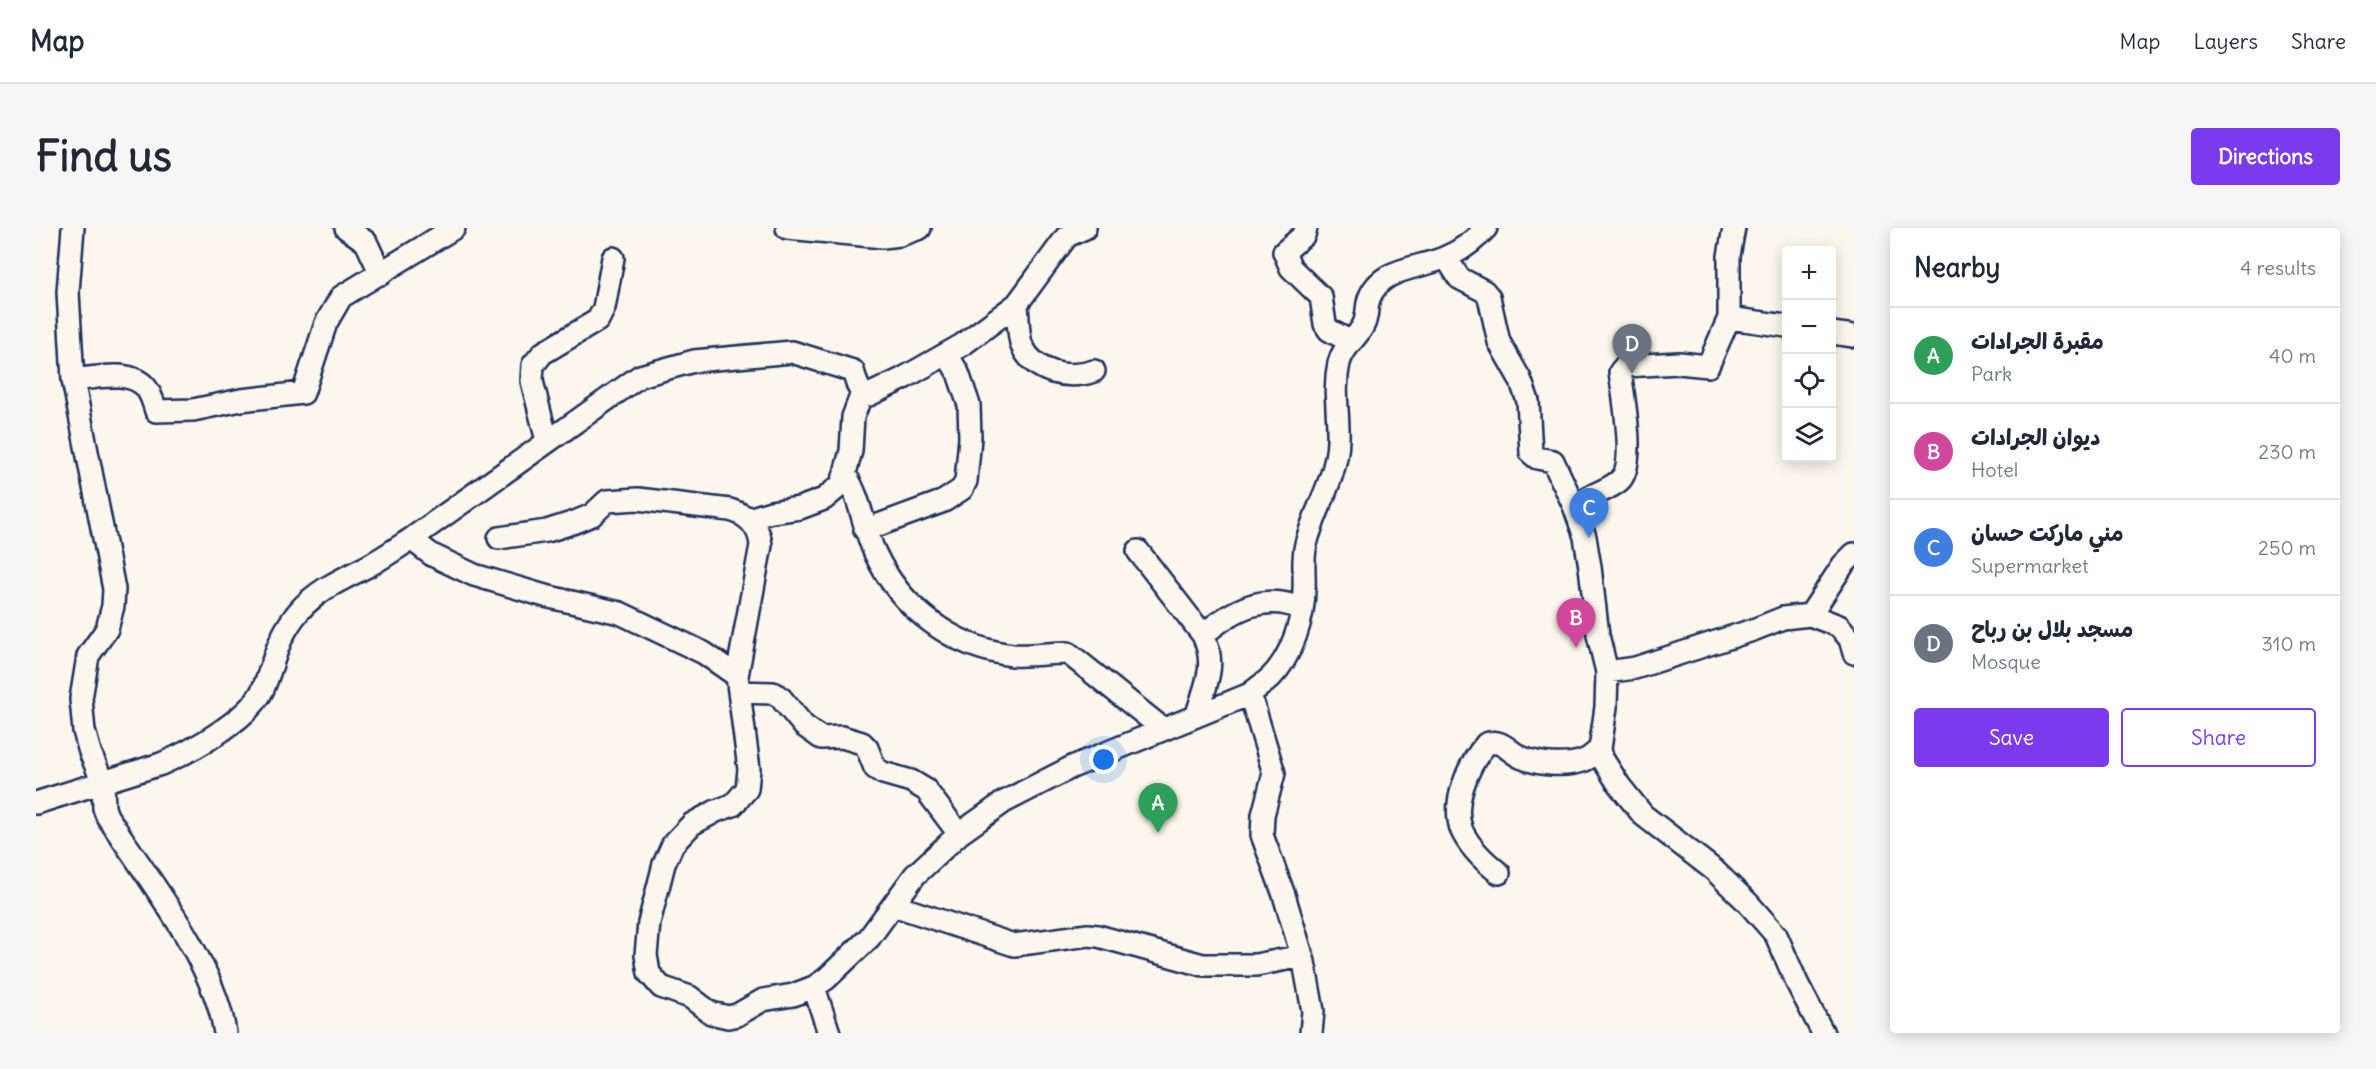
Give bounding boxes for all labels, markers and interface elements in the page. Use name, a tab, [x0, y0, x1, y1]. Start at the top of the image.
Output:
text: Map	[30, 23, 84, 59]
text: Map	[2120, 28, 2160, 55]
text: Layers	[2193, 28, 2258, 55]
text: Share	[2291, 28, 2346, 55]
button: Directions	[2191, 128, 2340, 185]
text: Find us	[36, 130, 172, 182]
map controls	[1782, 246, 1836, 462]
button: +	[1782, 246, 1836, 300]
text: Nearby	[1914, 251, 2000, 284]
text: 4 results	[2240, 255, 2316, 280]
button: −	[1782, 300, 1836, 354]
pin: D	[1612, 324, 1652, 374]
text: مقبرة الجرادات	[1971, 327, 2104, 355]
text: A	[1927, 343, 1940, 368]
text: 40 m	[2269, 343, 2316, 368]
button: locate	[1782, 354, 1836, 408]
text: Park	[1971, 361, 2012, 386]
button: layers	[1782, 408, 1836, 462]
text: ديوان الجرادات	[1971, 423, 2100, 451]
text: B	[1927, 439, 1940, 464]
text: 230 m	[2258, 439, 2316, 464]
text: Hotel	[1971, 457, 2018, 482]
pin: C	[1570, 488, 1608, 538]
text: مني ماركت حسان	[1971, 519, 2123, 547]
text: C	[1927, 535, 1940, 560]
text: 250 m	[2258, 535, 2316, 560]
text: Supermarket	[1971, 553, 2089, 578]
pin: B	[1556, 598, 1596, 648]
text: مسجد بلال بن رباح	[1971, 615, 2133, 643]
text: D	[1926, 631, 1941, 656]
text: 310 m	[2261, 631, 2316, 656]
text: Mosque	[1971, 649, 2041, 674]
button: Save	[1914, 708, 2109, 767]
button: Share	[2121, 708, 2316, 767]
your location	[1089, 745, 1118, 774]
pin: A	[1138, 784, 1178, 833]

